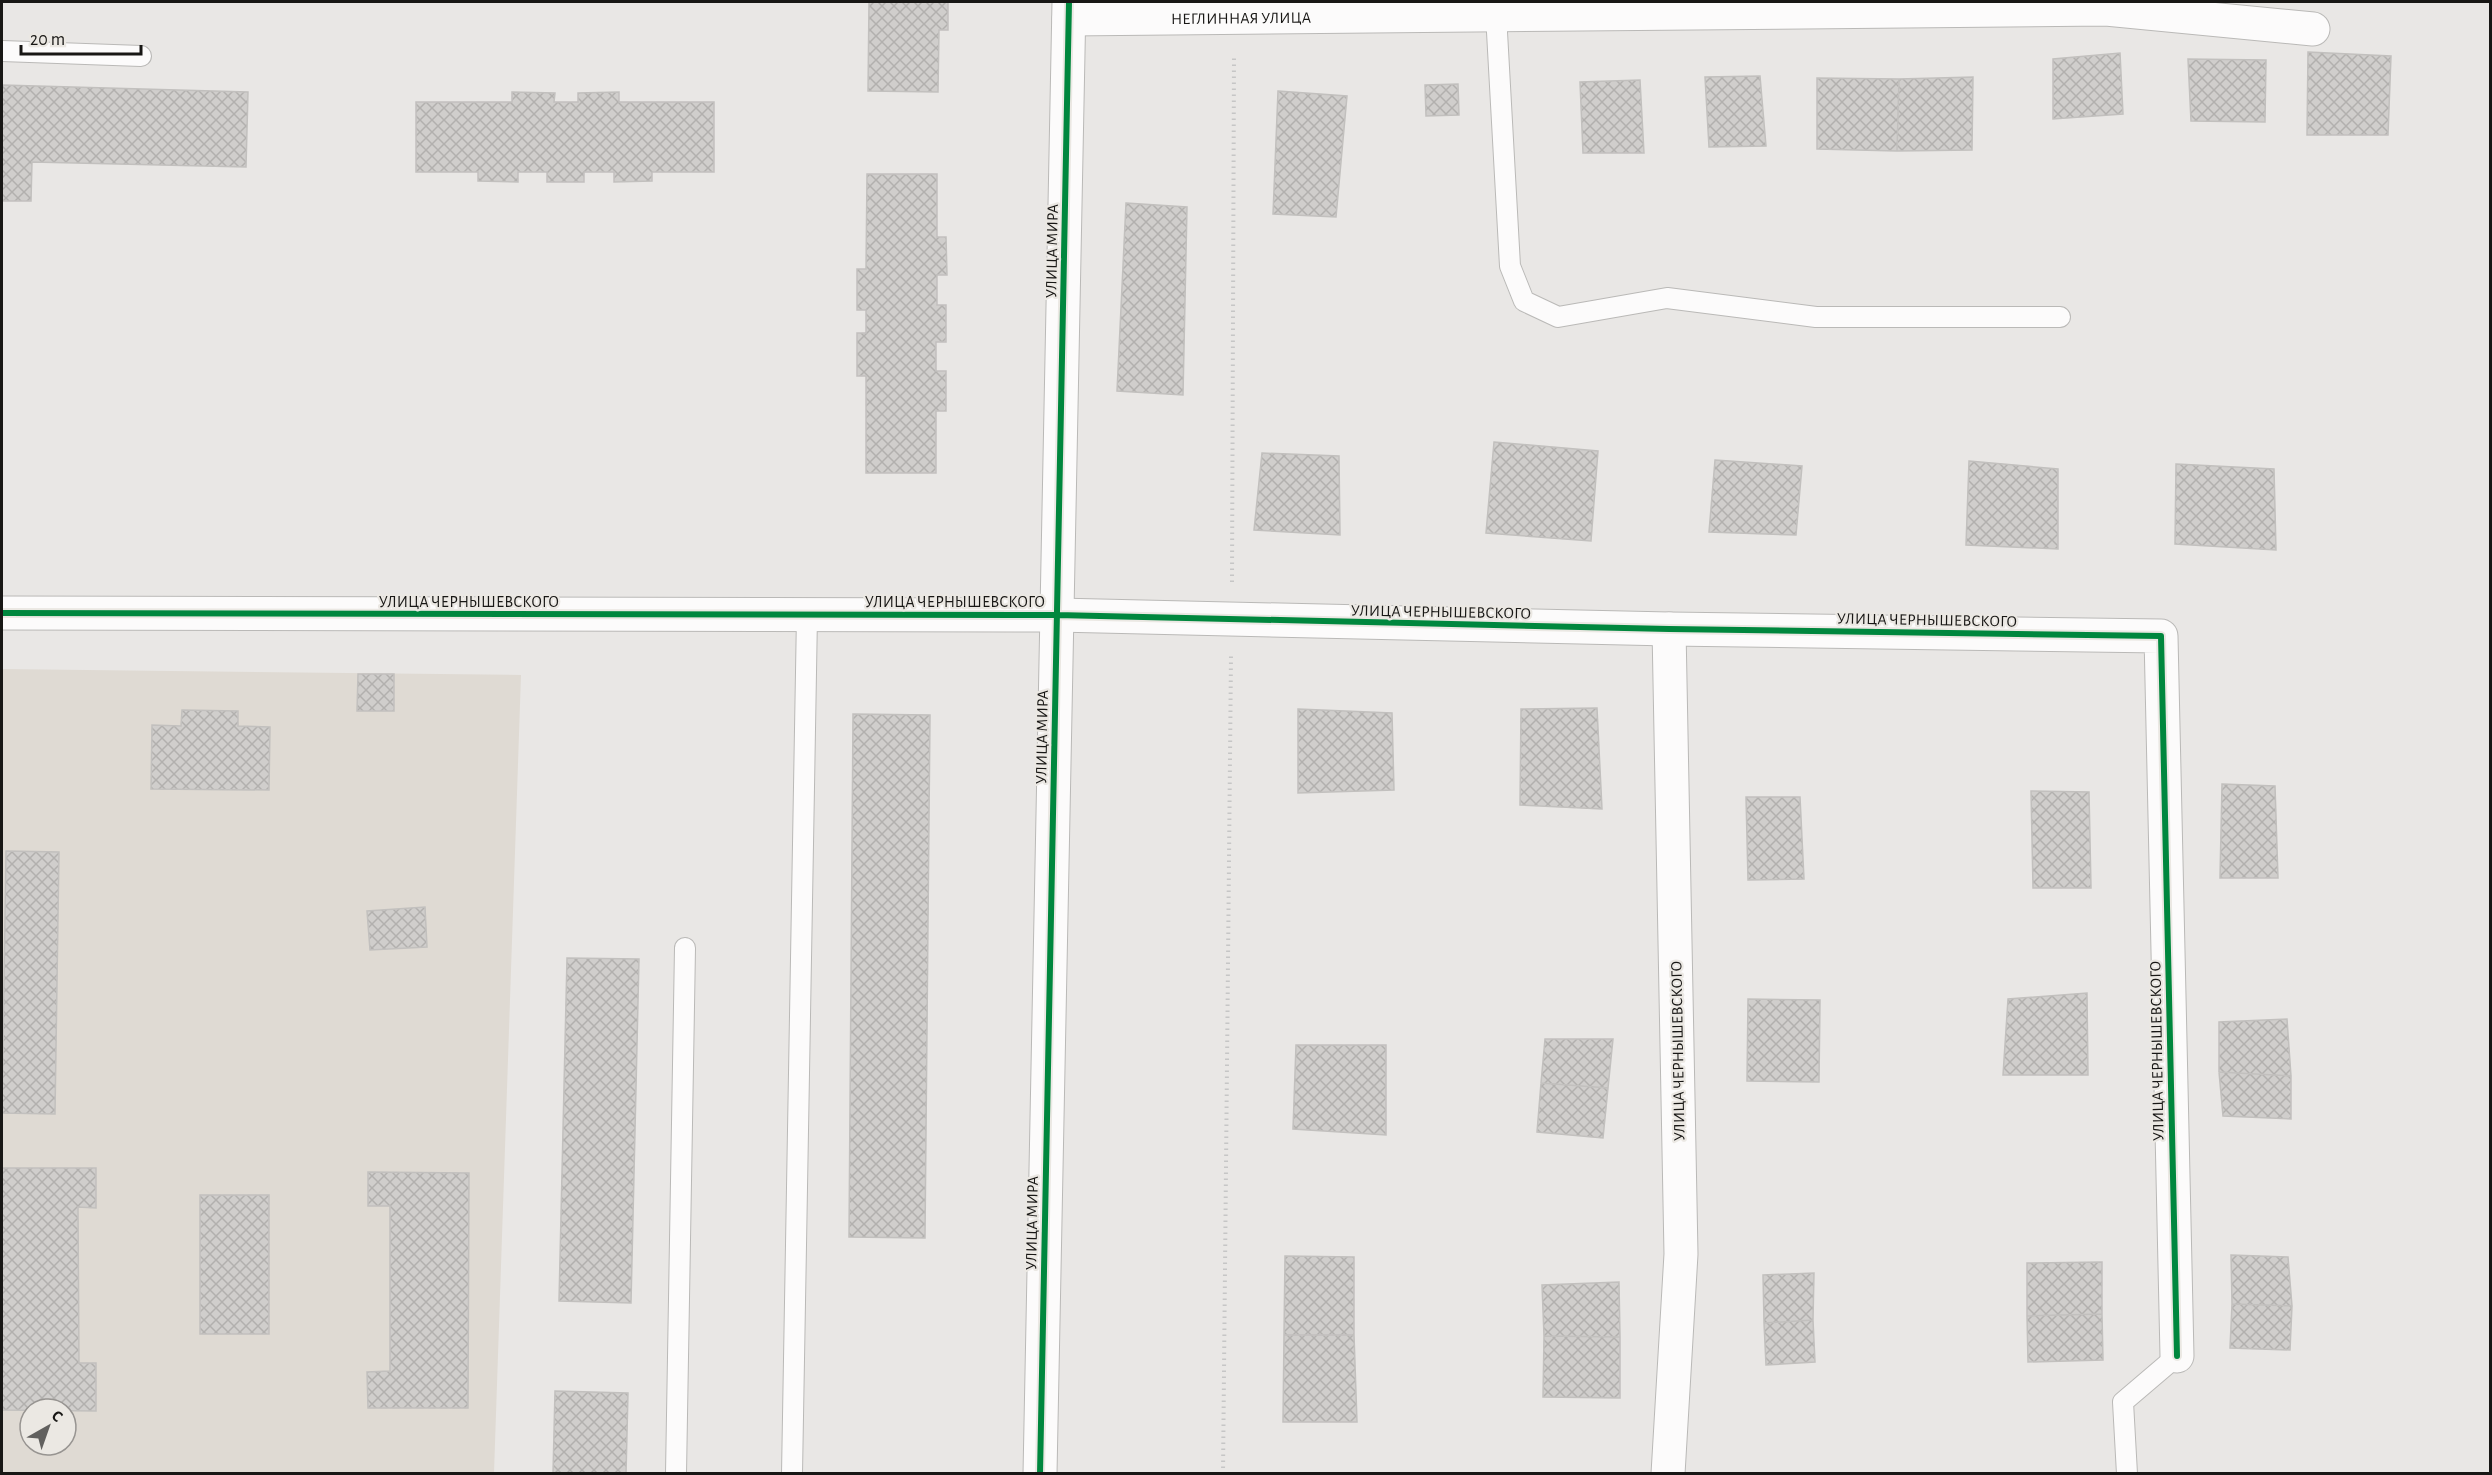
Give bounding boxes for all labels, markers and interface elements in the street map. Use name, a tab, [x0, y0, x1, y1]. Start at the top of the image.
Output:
street label: НЕГЛИННАЯ УЛИЦА	[1171, 10, 1312, 27]
scale bar	[21, 18, 141, 56]
text: 20 m	[30, 31, 65, 49]
street label: УЛИЦА МИРА	[1043, 203, 1061, 298]
street label: УЛИЦА ЧЕРНЫШЕВСКОГО	[379, 594, 559, 610]
street label: УЛИЦА ЧЕРНЫШЕВСКОГО	[865, 594, 1045, 610]
street label: УЛИЦА ЧЕРНЫШЕВСКОГО	[1351, 602, 1531, 622]
street label: УЛИЦА ЧЕРНЫШЕВСКОГО	[1837, 610, 2017, 630]
street label: УЛИЦА МИРА	[1033, 689, 1051, 784]
street label: УЛИЦА ЧЕРНЫШЕВСКОГО	[1668, 961, 1688, 1141]
street label: УЛИЦА ЧЕРНЫШЕВСКОГО	[2147, 961, 2167, 1141]
street label: УЛИЦА МИРА	[1023, 1175, 1041, 1270]
north arrow	[18, 1397, 78, 1457]
text: С	[48, 1407, 66, 1425]

